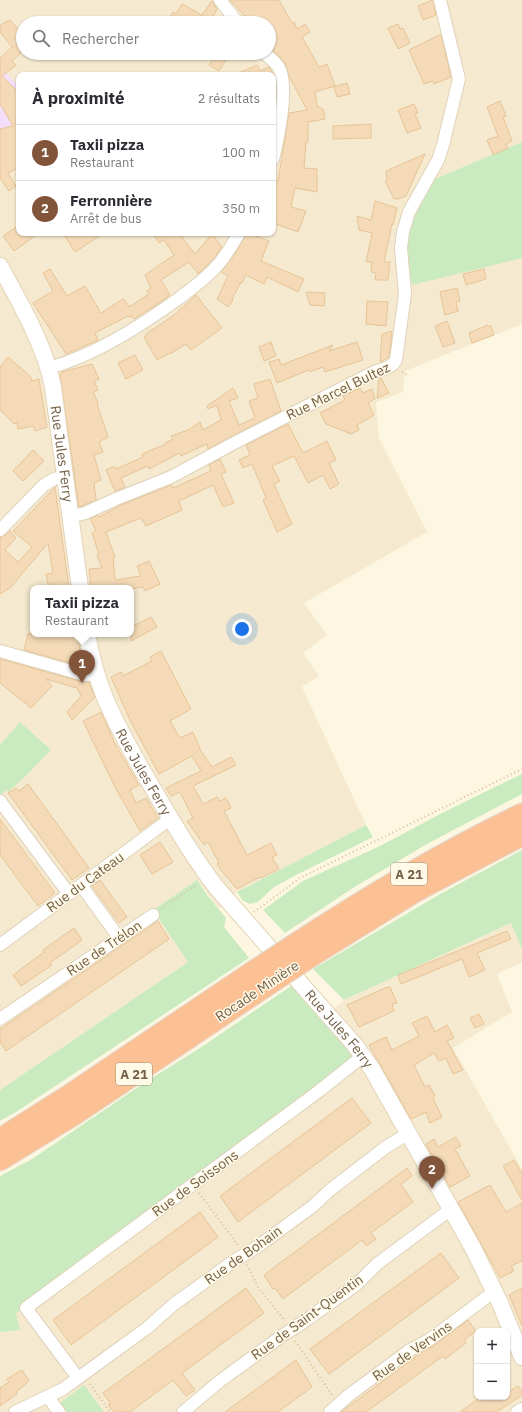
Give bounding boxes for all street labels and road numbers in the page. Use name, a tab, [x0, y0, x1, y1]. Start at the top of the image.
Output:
street label: Rue Marcel Bultez	[283, 358, 393, 424]
street label: Rue Jules Ferry	[47, 404, 77, 503]
street label: Rue Jules Ferry	[112, 725, 176, 819]
street label: Rue du Cateau	[43, 848, 127, 916]
road number: A 21	[391, 863, 427, 885]
street label: Rue de Trélon	[63, 916, 145, 980]
street label: Rocade Minière	[212, 956, 302, 1026]
street label: Rue Jules Ferry	[301, 986, 377, 1072]
road number: A 21	[116, 1063, 152, 1085]
street label: Rue de Soissons	[148, 1145, 242, 1220]
street label: Rue de Bohain	[201, 1222, 285, 1288]
street label: Rue de Saint-Quentin	[247, 1270, 367, 1364]
street label: Rue de Vervins	[369, 1317, 455, 1385]

